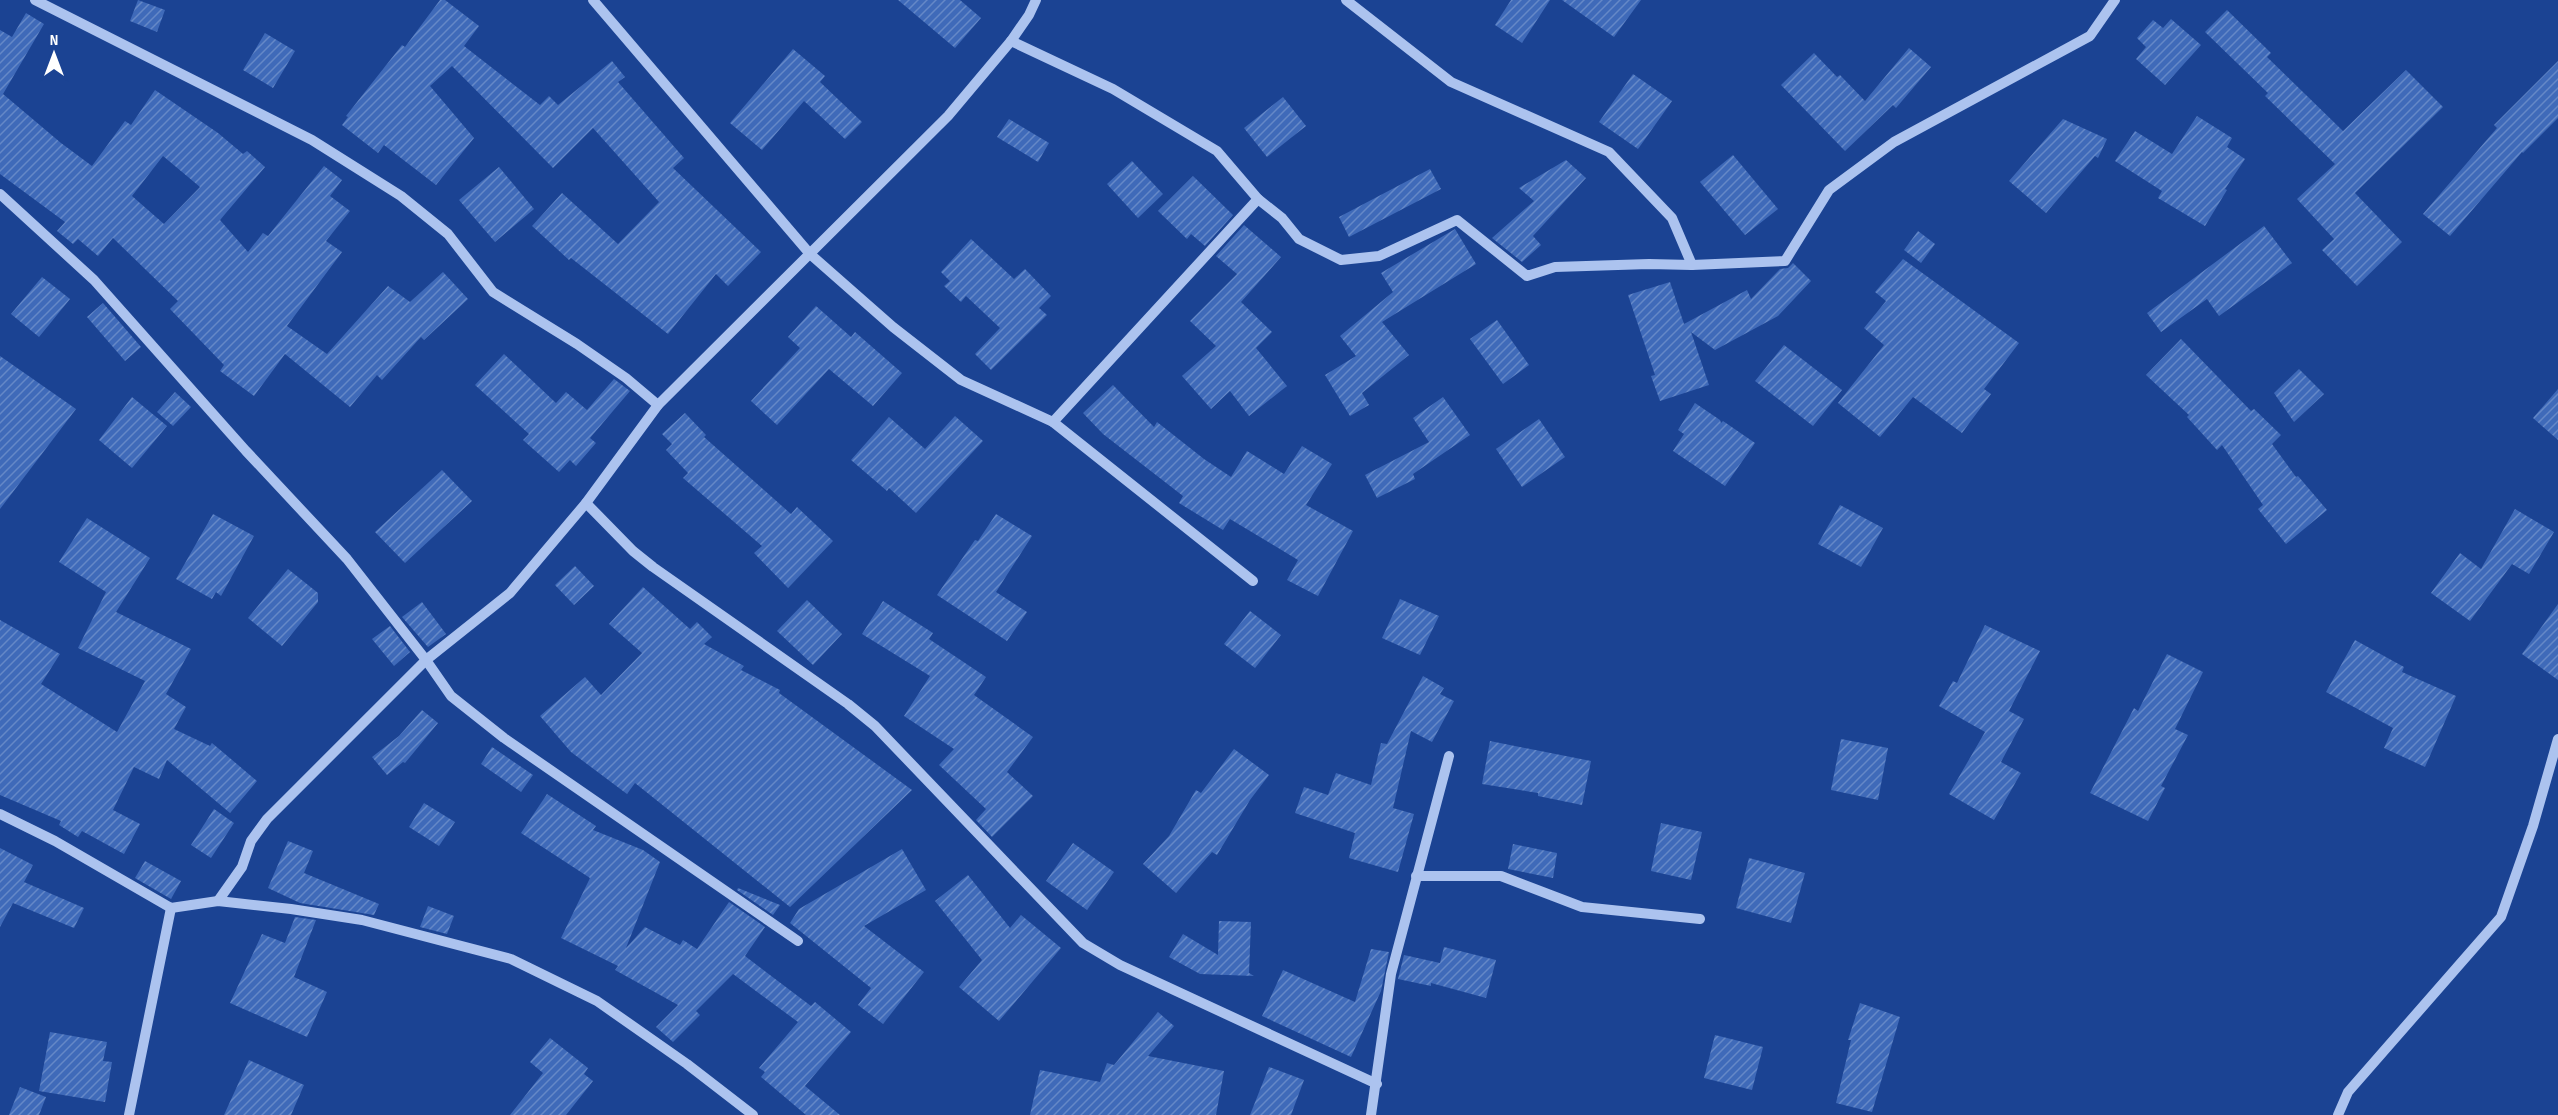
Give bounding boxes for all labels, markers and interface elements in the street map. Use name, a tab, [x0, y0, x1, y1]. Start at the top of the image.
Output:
north arrow	[24, 24, 84, 84]
text: N	[50, 31, 58, 50]

